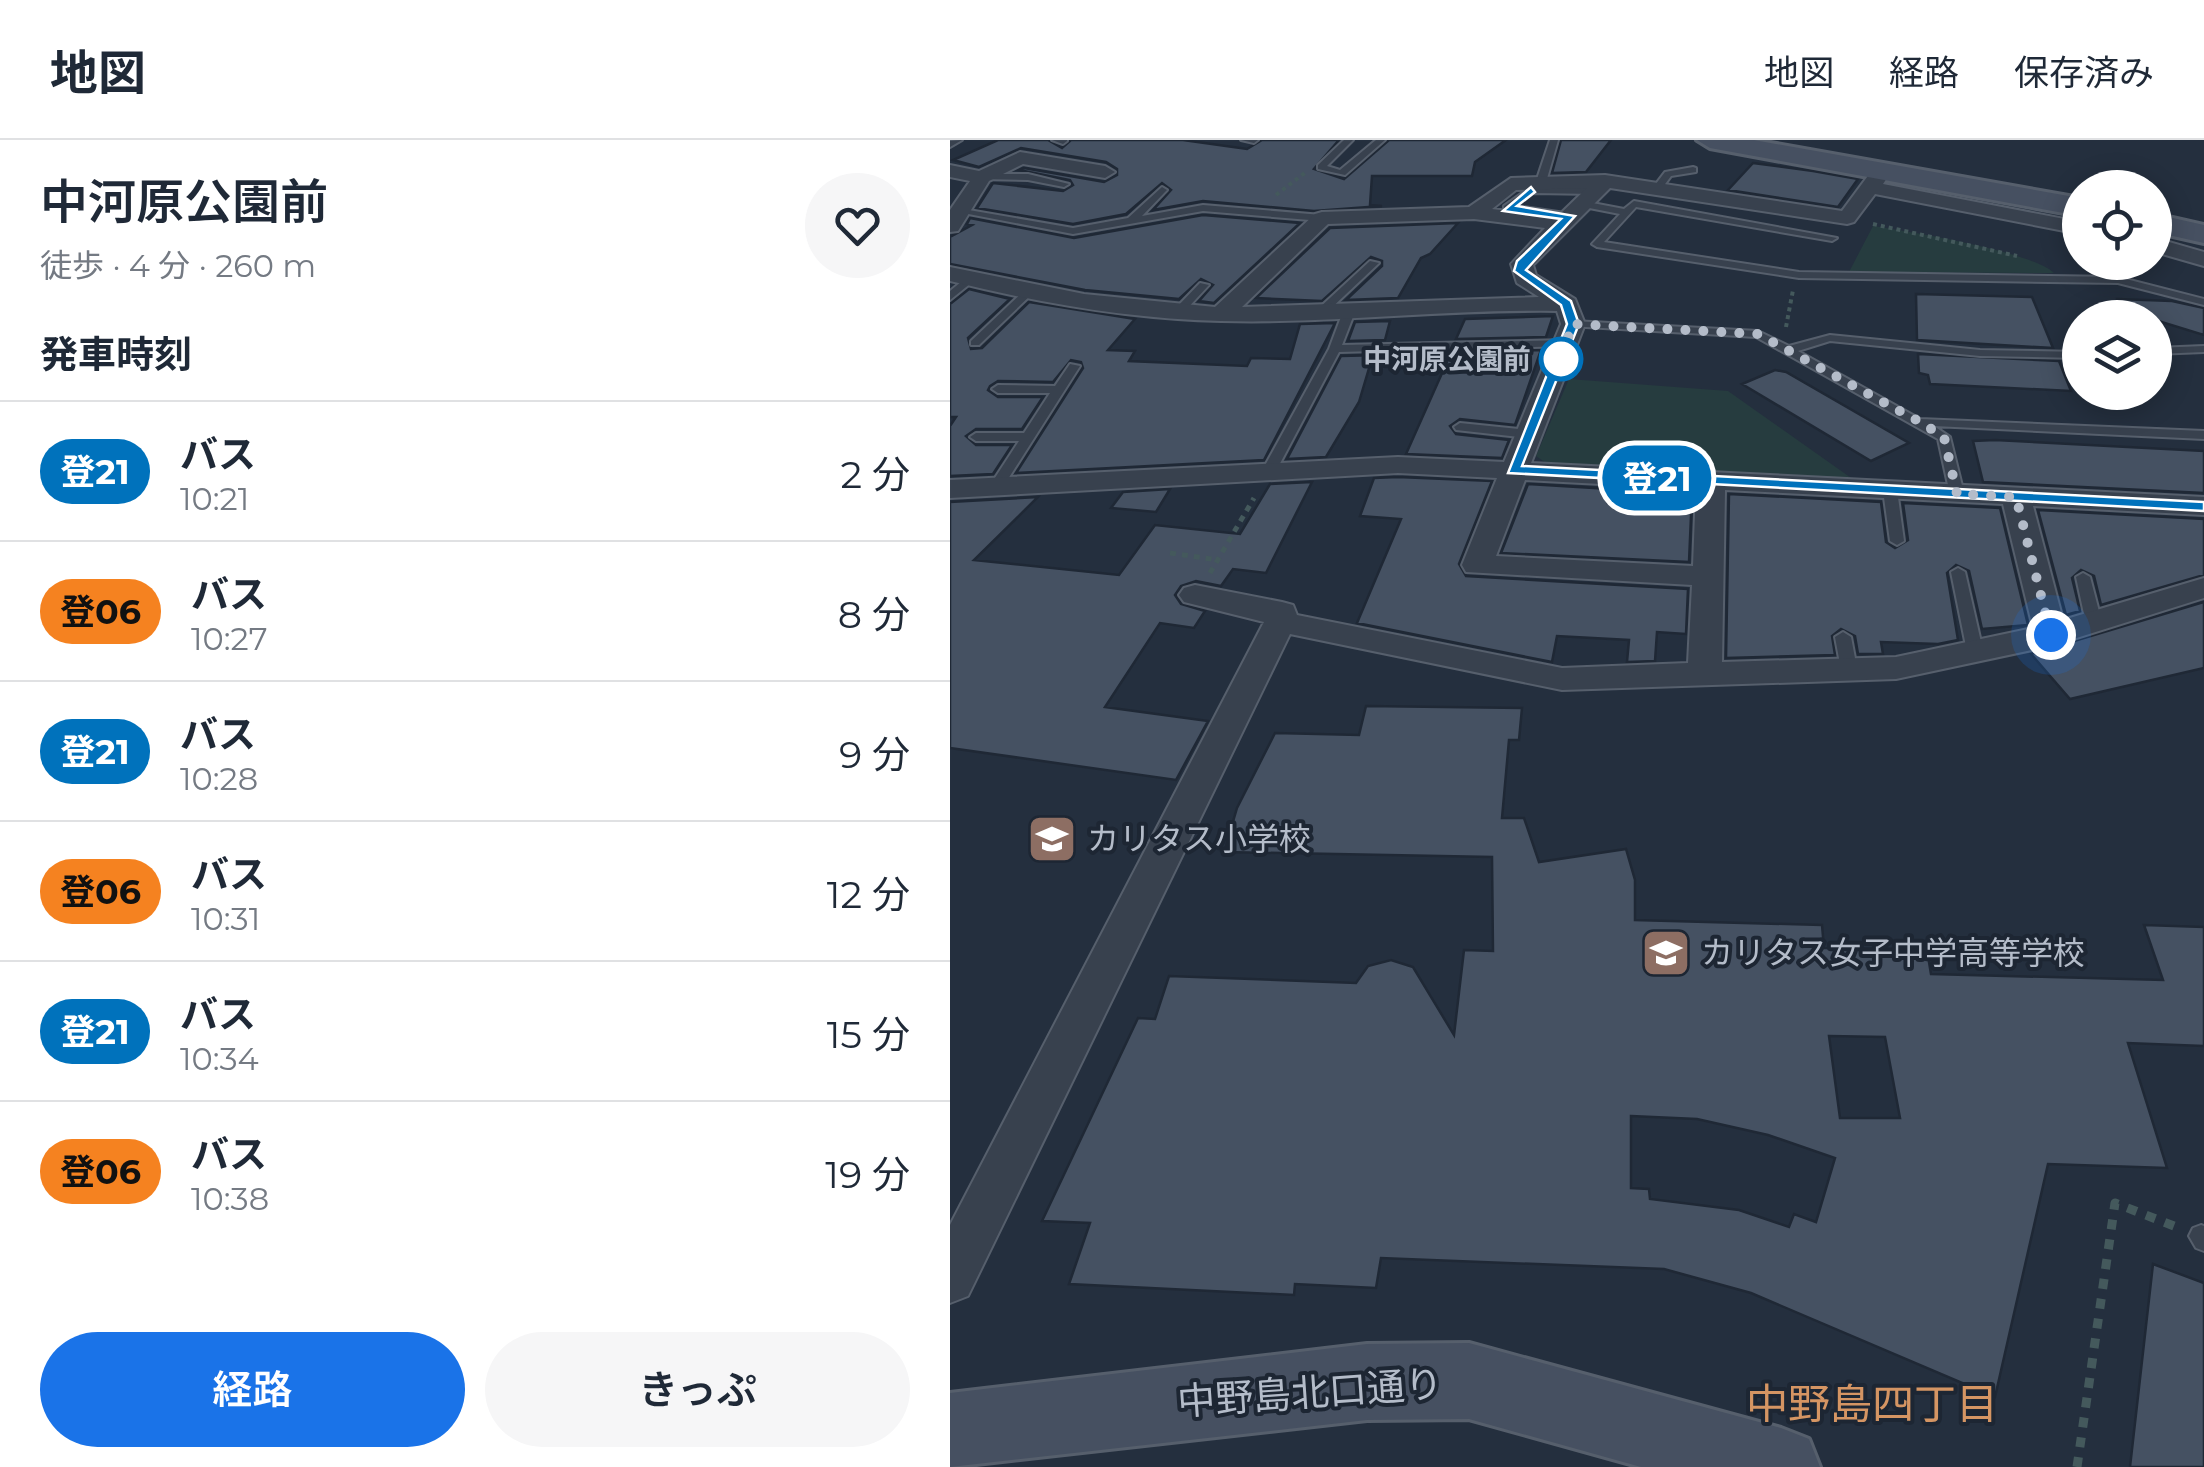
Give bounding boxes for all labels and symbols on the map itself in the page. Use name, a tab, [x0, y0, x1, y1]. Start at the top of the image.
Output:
marker: 中河原公園前	[1540, 338, 1582, 380]
place label: 中河原公園前	[1363, 342, 1531, 376]
line badge: 登21	[1600, 446, 1714, 510]
your location	[2026, 610, 2076, 660]
school or university icon: カリタス小学校	[1026, 813, 1078, 865]
place label: カリタス小学校	[1087, 819, 1311, 858]
school or university icon: カリタス女子中学高等学校	[1640, 927, 1692, 979]
place label: カリタス女子中学高等学校	[1701, 933, 2085, 972]
street label: 中野島北口通り	[1176, 1360, 1444, 1425]
district label: 中野島四丁目	[1746, 1378, 1998, 1430]

